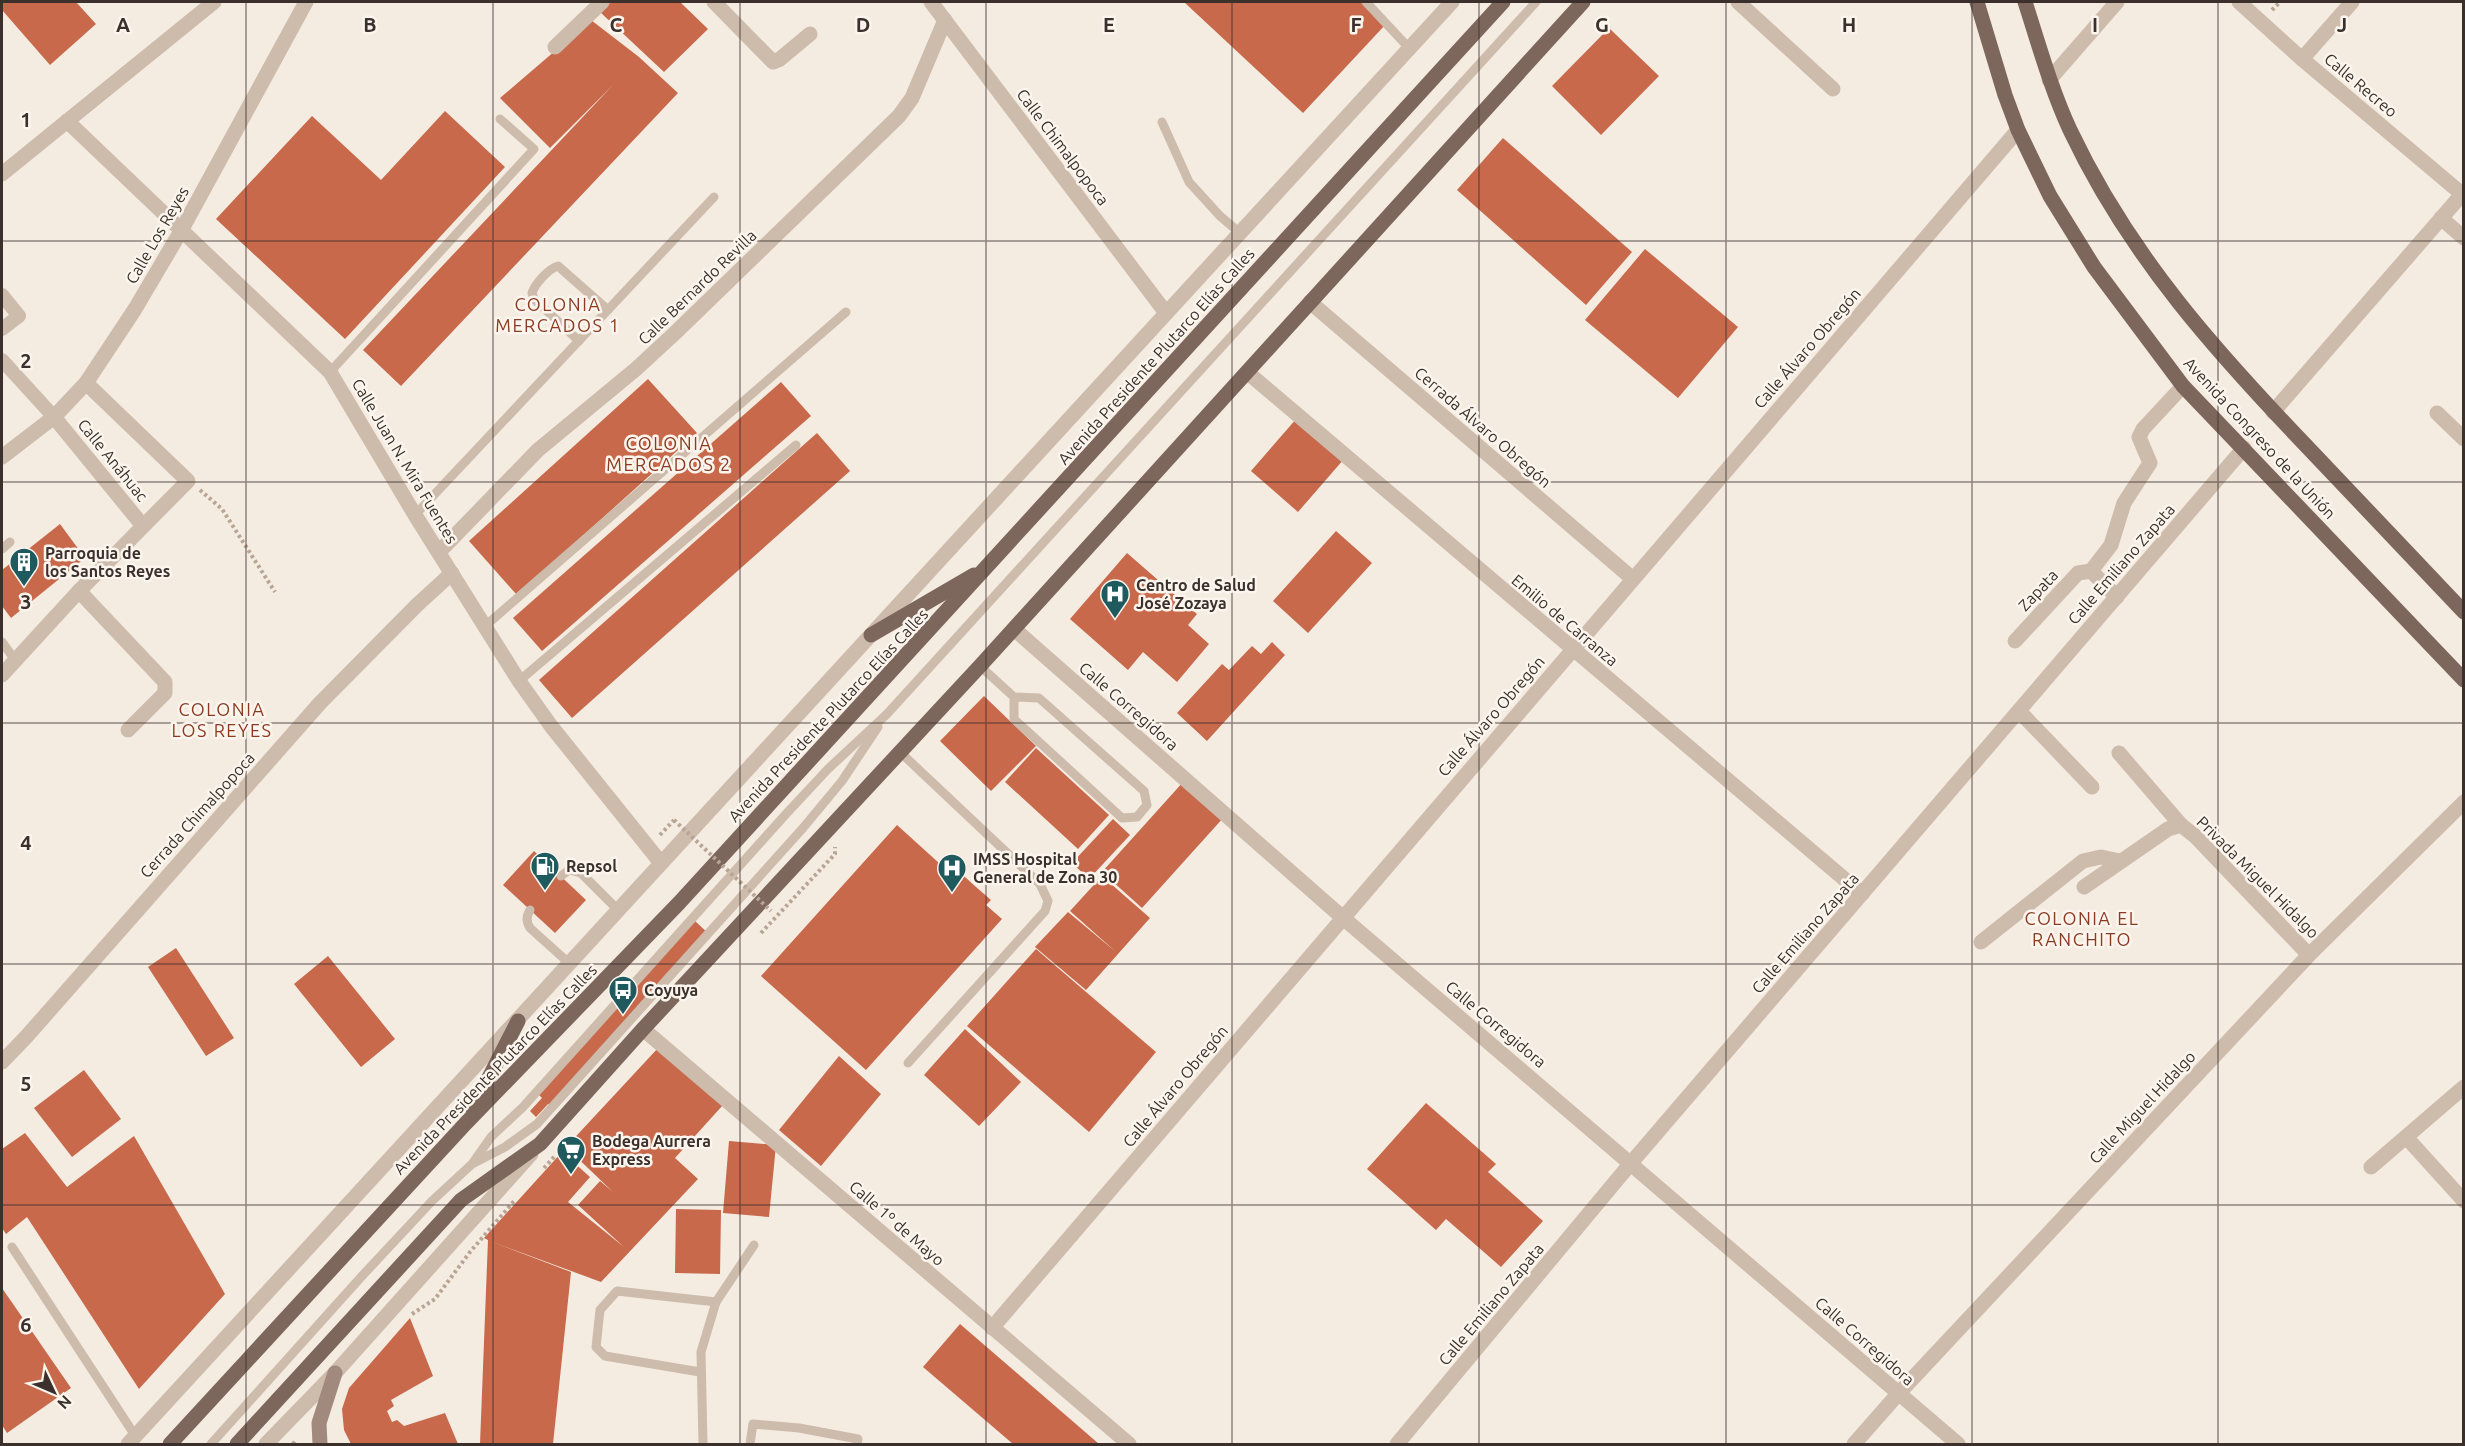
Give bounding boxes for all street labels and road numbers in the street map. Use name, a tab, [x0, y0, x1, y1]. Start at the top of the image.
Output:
street label: Calle Recreo	[2321, 49, 2401, 121]
street label: Calle Chimalpopoca	[1013, 85, 1113, 209]
street label: Calle Los Reyes	[122, 183, 192, 287]
street label: Calle Bernardo Revilla	[634, 226, 760, 348]
street label: Avenida Presidente Plutarco Elías Calles	[1054, 244, 1258, 468]
street label: Calle Álvaro Obregón	[1749, 283, 1864, 412]
street label: Avenida Congreso de la Unión	[2181, 354, 2339, 522]
street label: Cerrada Álvaro Obregón	[1411, 362, 1556, 491]
street label: Calle Juan N. Mira Fuentes	[349, 375, 461, 547]
street label: Calle Anáhuac	[74, 415, 152, 505]
street label: Calle Emiliano Zapata	[2064, 500, 2178, 628]
street label: Zapata	[2015, 566, 2061, 614]
street label: Emilio de Carranza	[1508, 570, 1622, 670]
street label: Avenida Presidente Plutarco Elías Calles	[724, 605, 932, 825]
street label: Calle Álvaro Obregón	[1433, 651, 1548, 780]
street label: Calle Corregidora	[1076, 658, 1182, 754]
street label: Cerrada Chimalpopoca	[136, 749, 258, 881]
street label: Privada Miguel Hidalgo	[2193, 812, 2323, 942]
street label: Calle Emiliano Zapata	[1748, 869, 1862, 997]
street label: Avenida Presidente Plutarco Elías Calles	[390, 960, 600, 1178]
street label: Calle Corregidora	[1442, 977, 1550, 1071]
street label: Calle Álvaro Obregón	[1117, 1020, 1231, 1150]
street label: Calle Miguel Hidalgo	[2085, 1047, 2199, 1167]
street label: Calle 1º de Mayo	[846, 1177, 948, 1269]
street label: Calle Emiliano Zapata	[1435, 1239, 1547, 1369]
street label: Calle Corregidora	[1812, 1293, 1918, 1389]

